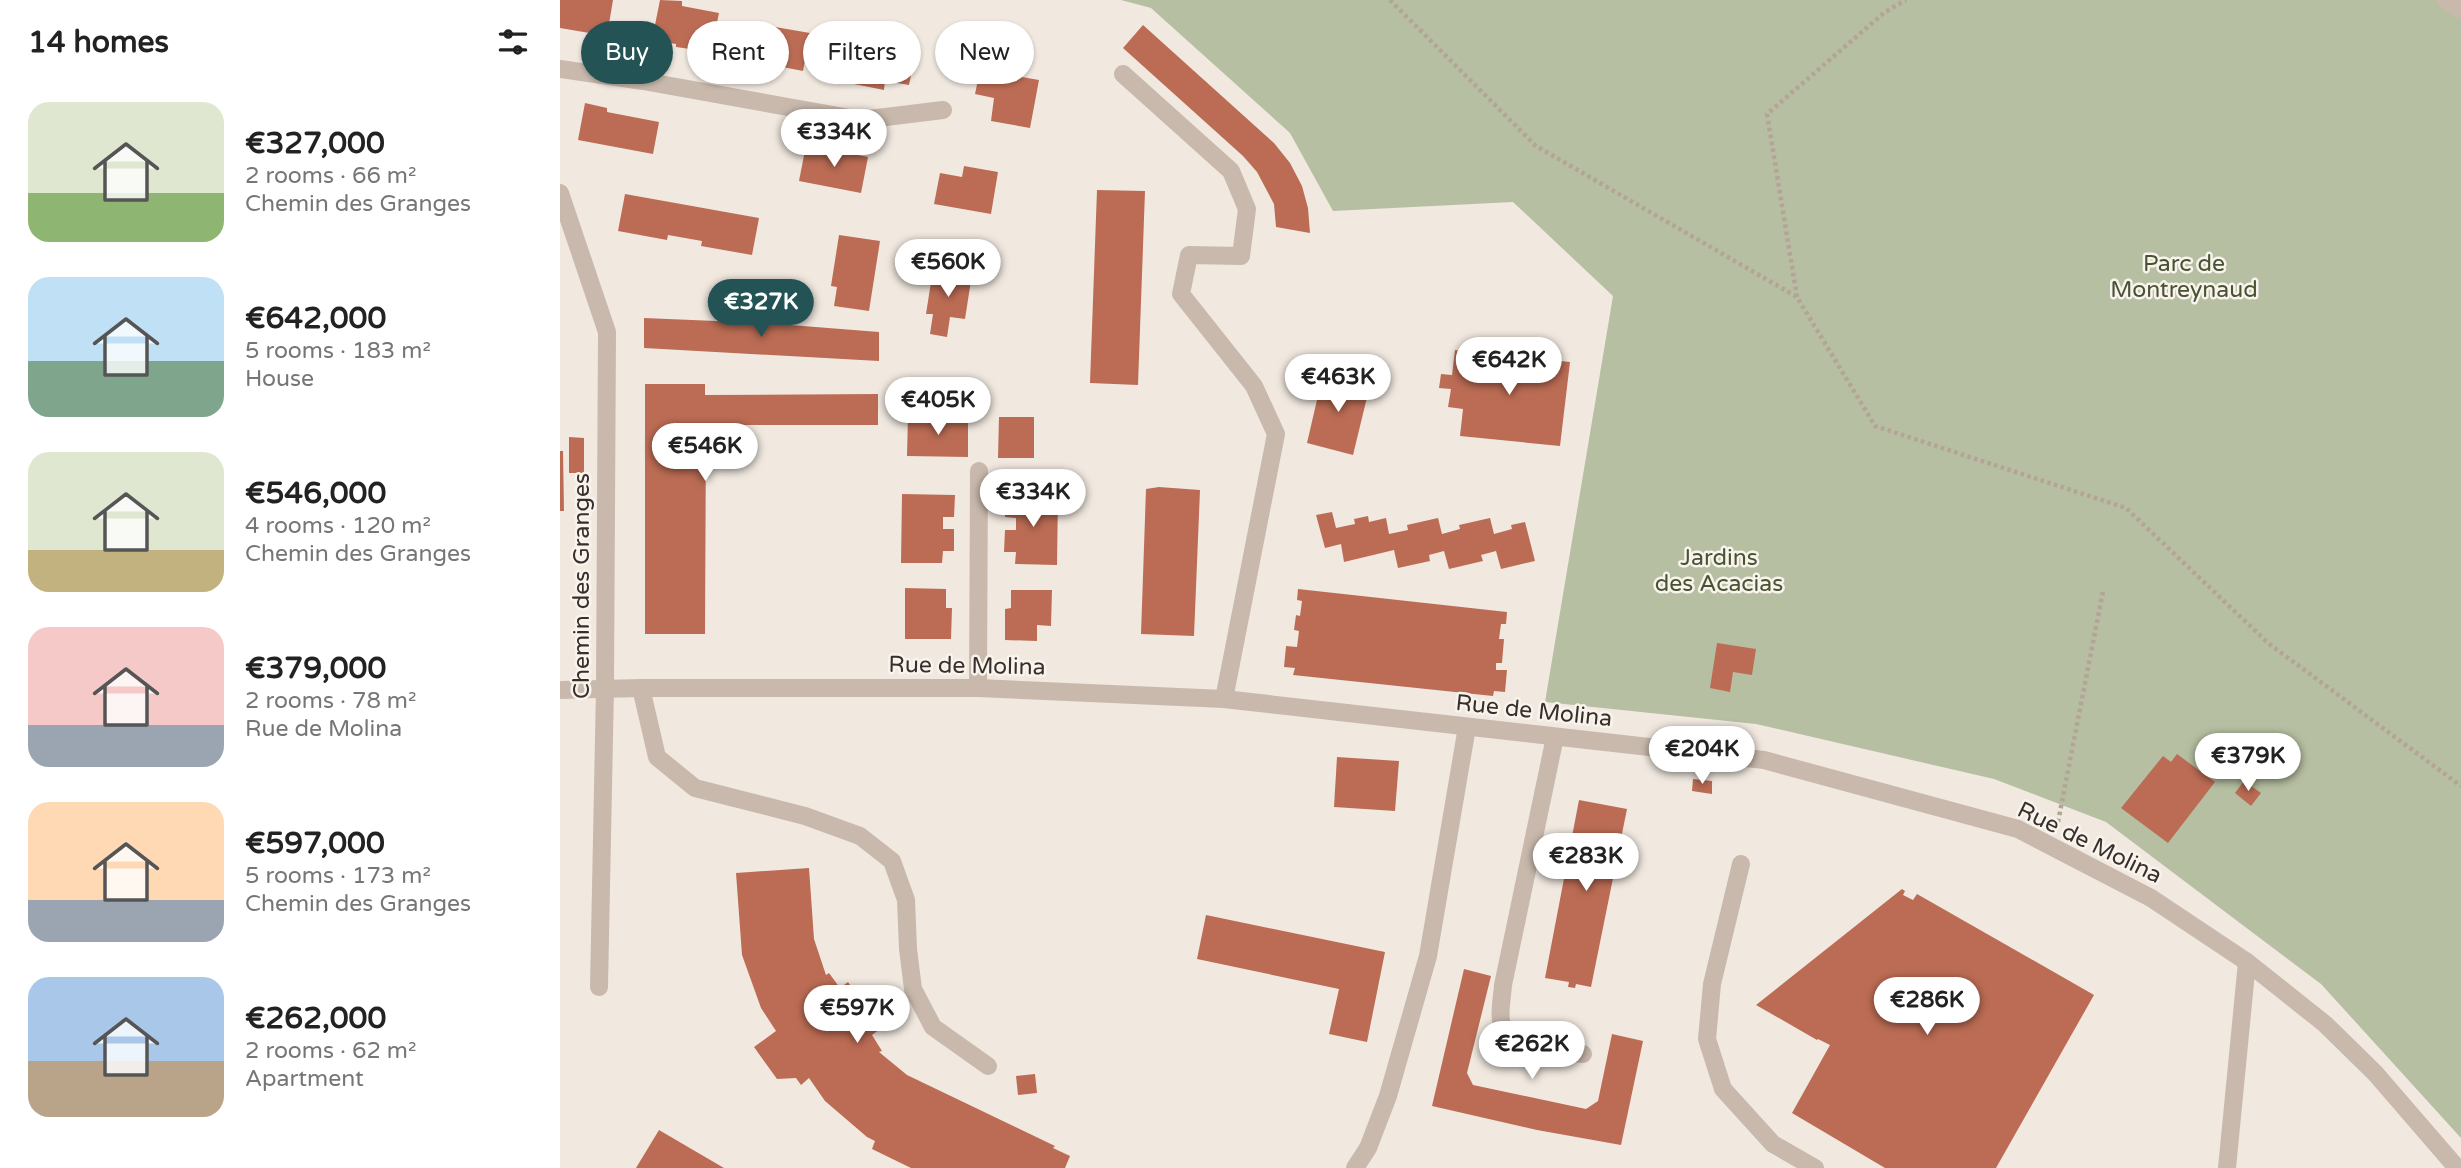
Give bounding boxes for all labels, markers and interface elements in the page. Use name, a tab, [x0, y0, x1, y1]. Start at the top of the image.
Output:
chip: Buy	[581, 21, 673, 84]
chip: Rent	[687, 21, 789, 84]
chip: Filters	[803, 21, 921, 84]
chip: New	[935, 21, 1034, 84]
icon: filters	[494, 23, 532, 61]
text: 14 homes	[28, 24, 169, 61]
pin: €334K	[785, 110, 883, 169]
text: €334K	[797, 118, 871, 146]
text: €327,000	[245, 125, 385, 162]
icon: home	[84, 130, 168, 214]
text: 2 rooms · 66 m²	[245, 162, 416, 190]
text: Chemin des Granges	[245, 190, 471, 218]
pin: €560K	[899, 240, 997, 299]
text: €560K	[911, 248, 985, 276]
park label: Parc de Montreynaud	[2110, 250, 2258, 304]
pin: €327K	[712, 280, 810, 339]
text: €327K	[724, 288, 798, 316]
text: €642,000	[245, 300, 386, 337]
icon: home	[84, 305, 168, 389]
text: 5 rooms · 183 m²	[245, 337, 431, 365]
pin: €642K	[1460, 338, 1558, 397]
text: €642K	[1472, 346, 1546, 374]
pin: €463K	[1289, 354, 1387, 414]
text: €463K	[1301, 363, 1375, 391]
text: House	[245, 365, 314, 393]
pin: €405K	[889, 378, 987, 437]
text: €405K	[901, 386, 975, 414]
pin: €546K	[656, 424, 754, 483]
text: €546K	[668, 432, 742, 460]
pin: €334K	[984, 470, 1082, 529]
street label: Chemin des Granges	[568, 473, 596, 699]
text: €546,000	[245, 475, 386, 512]
text: €334K	[996, 478, 1070, 506]
icon: home	[84, 480, 168, 564]
text: 4 rooms · 120 m²	[245, 512, 431, 540]
text: Chemin des Granges	[245, 540, 471, 568]
park label: Jardins des Acacias	[1655, 544, 1783, 598]
text: €379,000	[245, 650, 386, 687]
street label: Rue de Molina	[888, 651, 1046, 681]
icon: home	[84, 655, 168, 739]
text: 2 rooms · 78 m²	[245, 687, 416, 715]
street label: Rue de Molina	[1454, 689, 1614, 733]
text: Rue de Molina	[245, 715, 402, 743]
pin: €204K	[1653, 726, 1751, 786]
pin: €379K	[2199, 734, 2297, 793]
text: €204K	[1665, 735, 1739, 763]
text: €379K	[2211, 742, 2285, 770]
street label: Rue de Molina	[2013, 796, 2166, 890]
text: €597,000	[245, 825, 385, 862]
icon: home	[84, 830, 168, 914]
pin: €283K	[1537, 834, 1635, 893]
text: €283K	[1549, 842, 1623, 870]
text: 5 rooms · 173 m²	[245, 862, 431, 890]
text: Chemin des Granges	[245, 890, 471, 918]
pin: €286K	[1878, 978, 1976, 1037]
pin: €597K	[808, 986, 906, 1045]
text: €286K	[1890, 986, 1964, 1014]
text: €597K	[820, 994, 894, 1022]
text: €262,000	[245, 1000, 386, 1037]
icon: home	[84, 1005, 168, 1089]
pin: €262K	[1483, 1021, 1581, 1081]
text: €262K	[1495, 1030, 1569, 1058]
text: 2 rooms · 62 m²	[245, 1037, 416, 1065]
text: Apartment	[245, 1065, 364, 1093]

